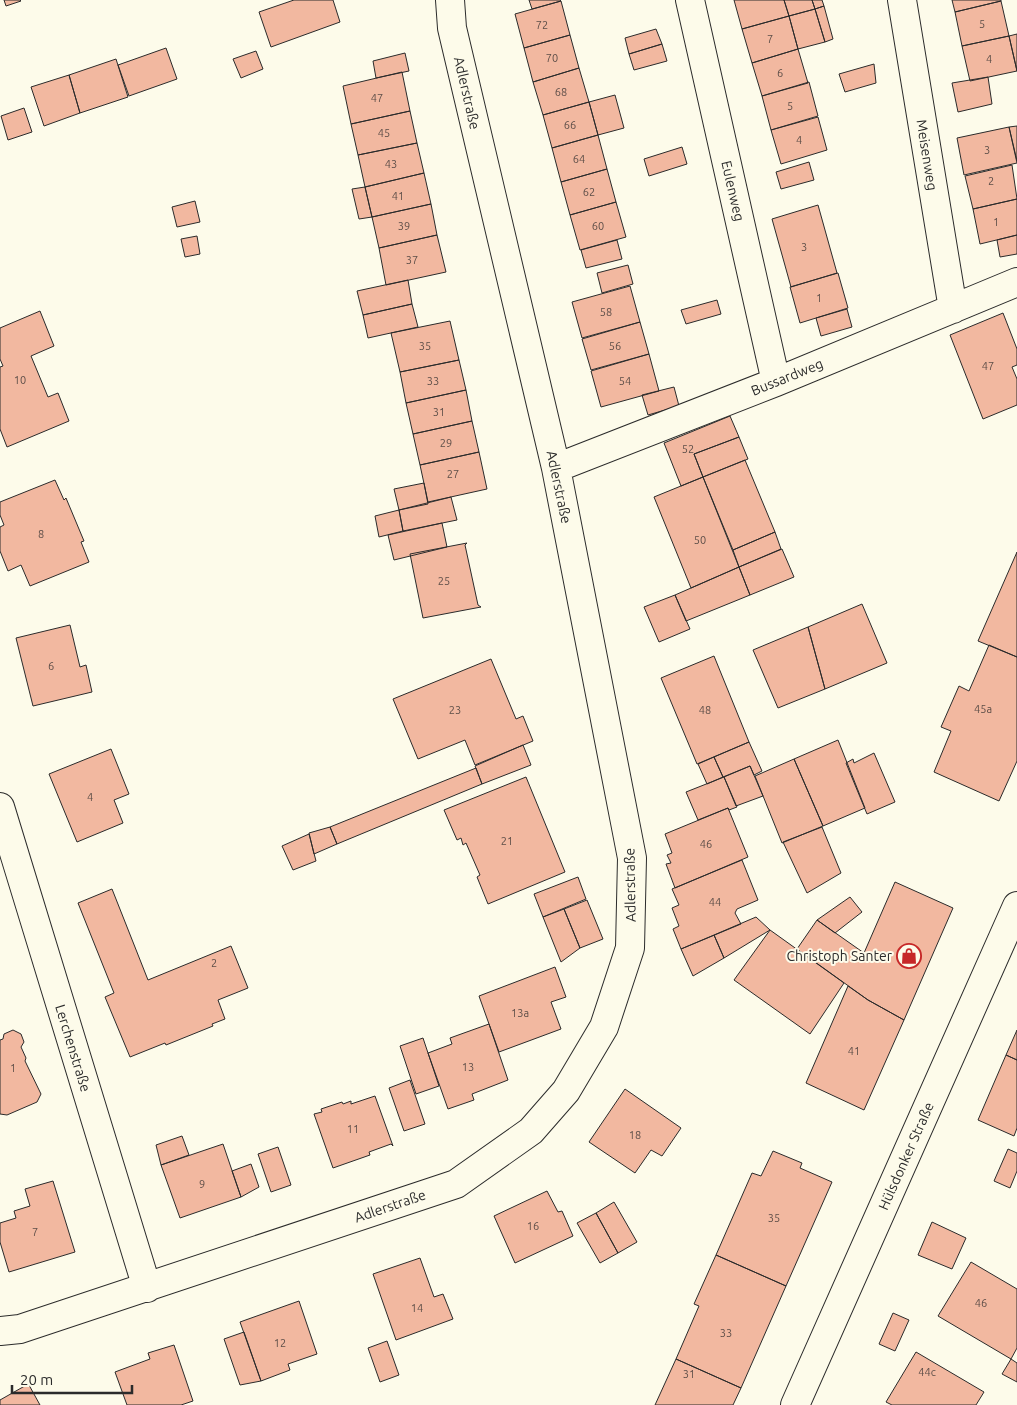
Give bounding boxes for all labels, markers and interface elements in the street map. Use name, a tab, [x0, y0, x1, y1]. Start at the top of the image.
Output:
house number: 5	[979, 18, 985, 30]
house number: 72	[536, 19, 548, 31]
house number: 7	[767, 33, 773, 45]
house number: 70	[546, 52, 558, 64]
house number: 4	[986, 53, 992, 65]
street label: Adlerstraße	[451, 55, 483, 131]
house number: 6	[777, 67, 783, 79]
house number: 68	[555, 86, 567, 98]
house number: 47	[371, 92, 383, 104]
house number: 5	[787, 100, 793, 112]
street label: Meisenweg	[913, 118, 941, 192]
house number: 66	[564, 119, 576, 131]
house number: 45	[378, 127, 390, 139]
house number: 4	[796, 134, 802, 146]
house number: 3	[984, 144, 990, 156]
house number: 64	[573, 153, 585, 165]
house number: 43	[385, 158, 397, 170]
street label: Eulenweg	[718, 159, 748, 223]
house number: 2	[988, 175, 994, 187]
house number: 62	[583, 186, 595, 198]
house number: 41	[392, 190, 404, 202]
house number: 1	[993, 216, 999, 228]
house number: 39	[398, 220, 410, 232]
house number: 60	[592, 220, 604, 232]
house number: 3	[801, 241, 807, 253]
house number: 37	[406, 254, 418, 266]
house number: 1	[816, 292, 822, 304]
house number: 58	[600, 306, 612, 318]
house number: 35	[419, 340, 431, 352]
house number: 56	[609, 340, 621, 352]
street label: Bussardweg	[749, 355, 825, 399]
house number: 47	[982, 360, 994, 372]
house number: 10	[14, 374, 26, 386]
house number: 33	[427, 375, 439, 387]
house number: 54	[619, 375, 631, 387]
house number: 31	[433, 406, 445, 418]
house number: 29	[440, 437, 452, 449]
house number: 52	[682, 443, 694, 455]
street label: Adlerstraße	[543, 449, 575, 525]
house number: 27	[447, 468, 459, 480]
house number: 8	[38, 528, 44, 540]
house number: 50	[694, 534, 706, 546]
house number: 25	[438, 575, 450, 587]
house number: 6	[48, 660, 54, 672]
house number: 45a	[974, 703, 992, 715]
house number: 23	[449, 704, 461, 716]
house number: 48	[699, 704, 711, 716]
house number: 4	[87, 791, 93, 803]
house number: 21	[501, 835, 513, 847]
house number: 46	[700, 838, 712, 850]
street label: Adlerstraße	[621, 848, 639, 922]
house number: 44	[709, 896, 721, 908]
shop icon: Christoph Santer	[896, 943, 922, 969]
place label: Christoph Santer	[787, 948, 893, 964]
house number: 2	[211, 957, 217, 969]
street label: Lerchenstraße	[52, 1002, 94, 1094]
house number: 13a	[511, 1007, 529, 1019]
house number: 41	[848, 1045, 860, 1057]
house number: 13	[462, 1061, 474, 1073]
house number: 1	[10, 1062, 16, 1074]
street label: Hülsdonker Straße	[875, 1100, 937, 1212]
house number: 11	[347, 1123, 359, 1135]
house number: 18	[629, 1129, 641, 1141]
house number: 9	[199, 1178, 205, 1190]
street label: Adlerstraße	[352, 1186, 428, 1226]
house number: 35	[768, 1212, 780, 1224]
house number: 16	[527, 1220, 539, 1232]
house number: 7	[32, 1226, 38, 1238]
house number: 46	[975, 1297, 987, 1309]
house number: 14	[411, 1302, 423, 1314]
house number: 33	[720, 1327, 732, 1339]
house number: 12	[274, 1337, 286, 1349]
scale bar	[12, 1362, 132, 1394]
house number: 44c	[918, 1366, 936, 1378]
house number: 31	[683, 1368, 695, 1380]
text: 20 m	[20, 1371, 53, 1388]

